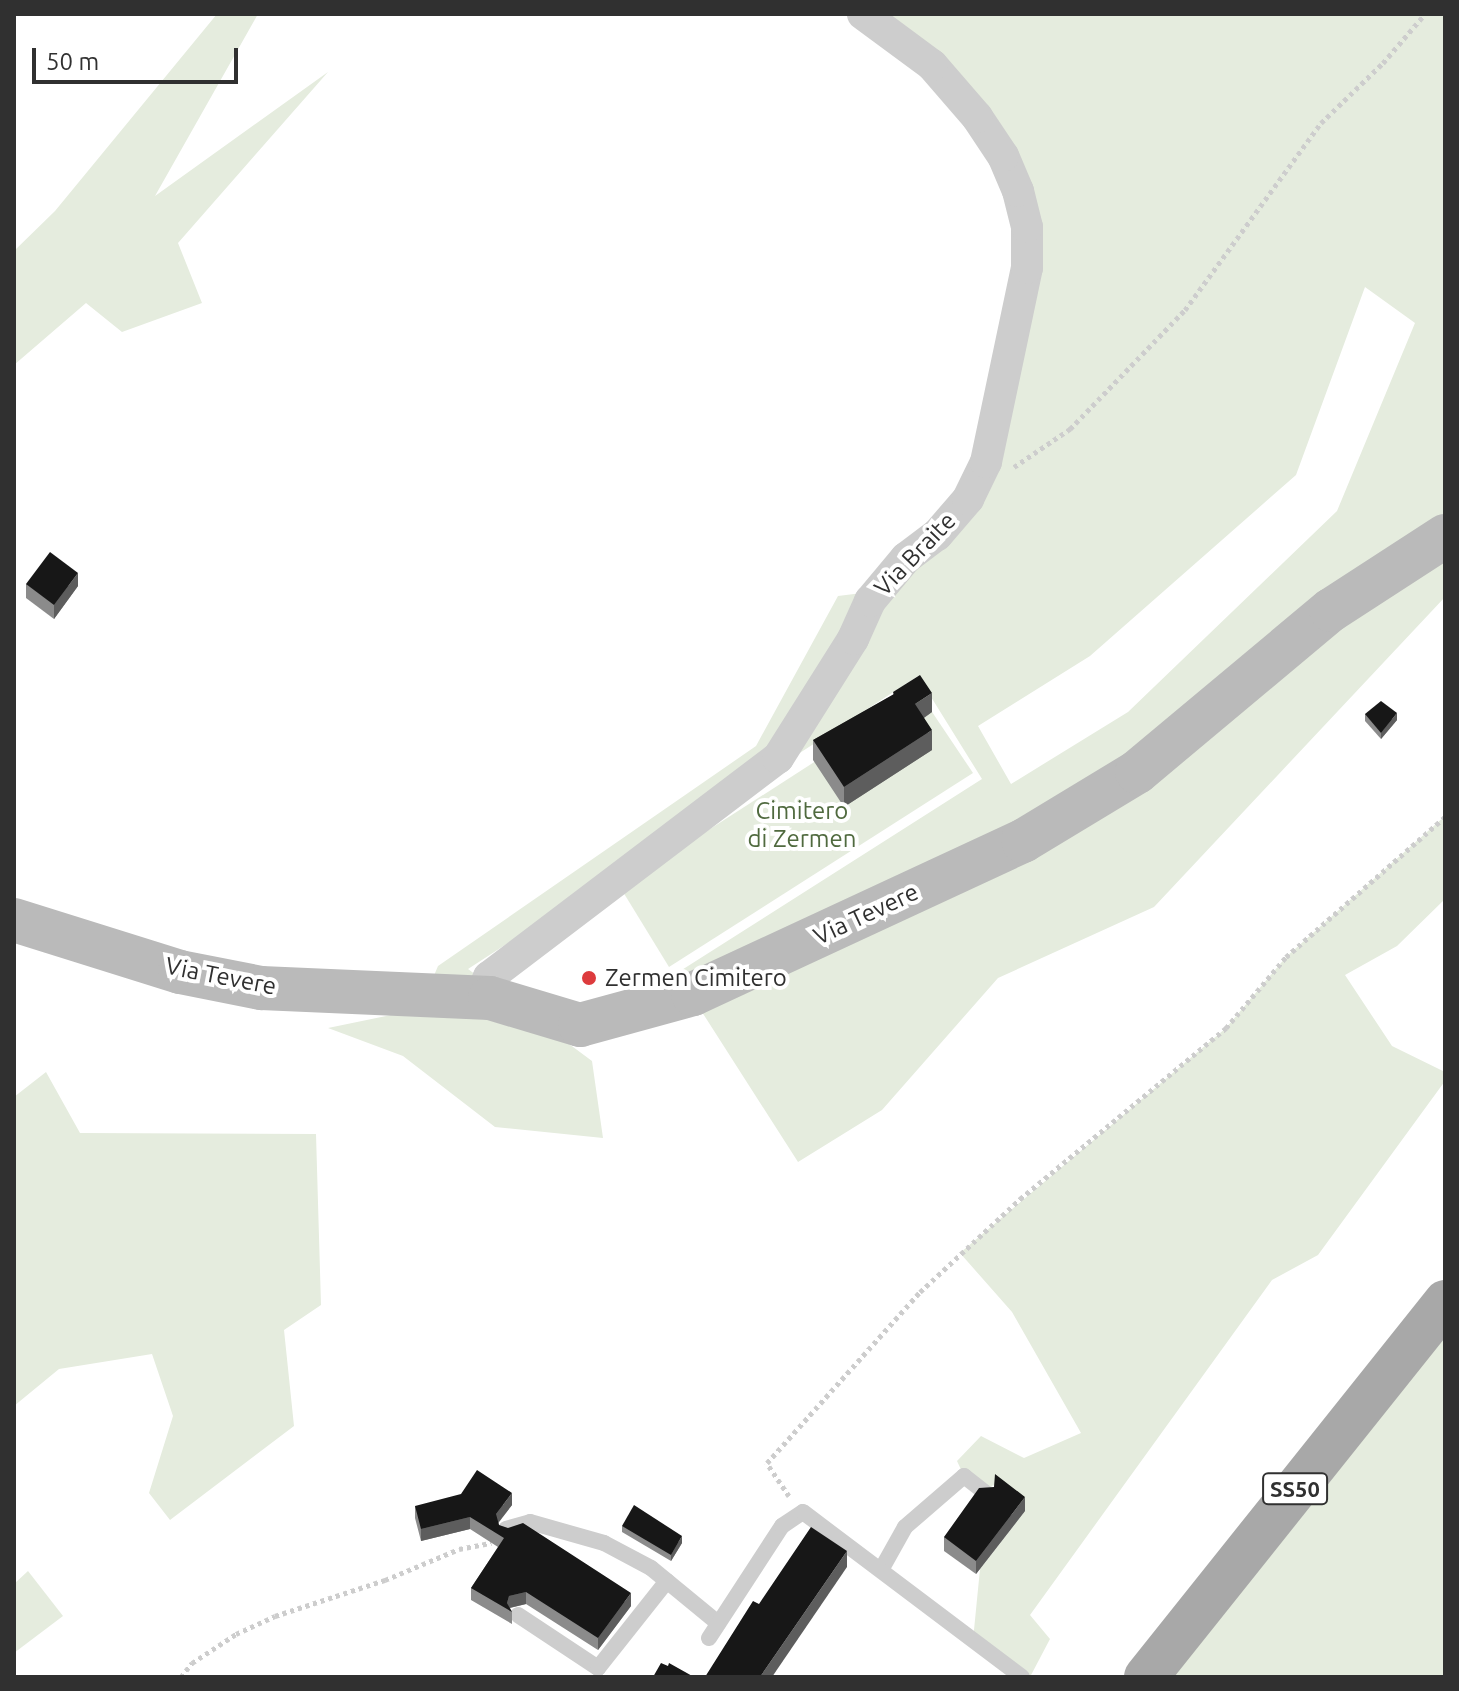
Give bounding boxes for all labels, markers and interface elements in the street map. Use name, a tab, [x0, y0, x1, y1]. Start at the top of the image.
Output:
scale bar	[36, 32, 242, 82]
text: 50 m	[46, 48, 99, 75]
street label: Via Braite	[868, 506, 962, 602]
park label: Cimitero di Zermen	[748, 797, 856, 853]
street label: Via Tevere	[809, 877, 923, 951]
street label: Via Tevere	[163, 951, 279, 1001]
place label: Zermen Cimitero	[605, 964, 787, 992]
marker: Zermen Cimitero	[580, 969, 598, 987]
road number: SS50	[1261, 1471, 1329, 1507]

